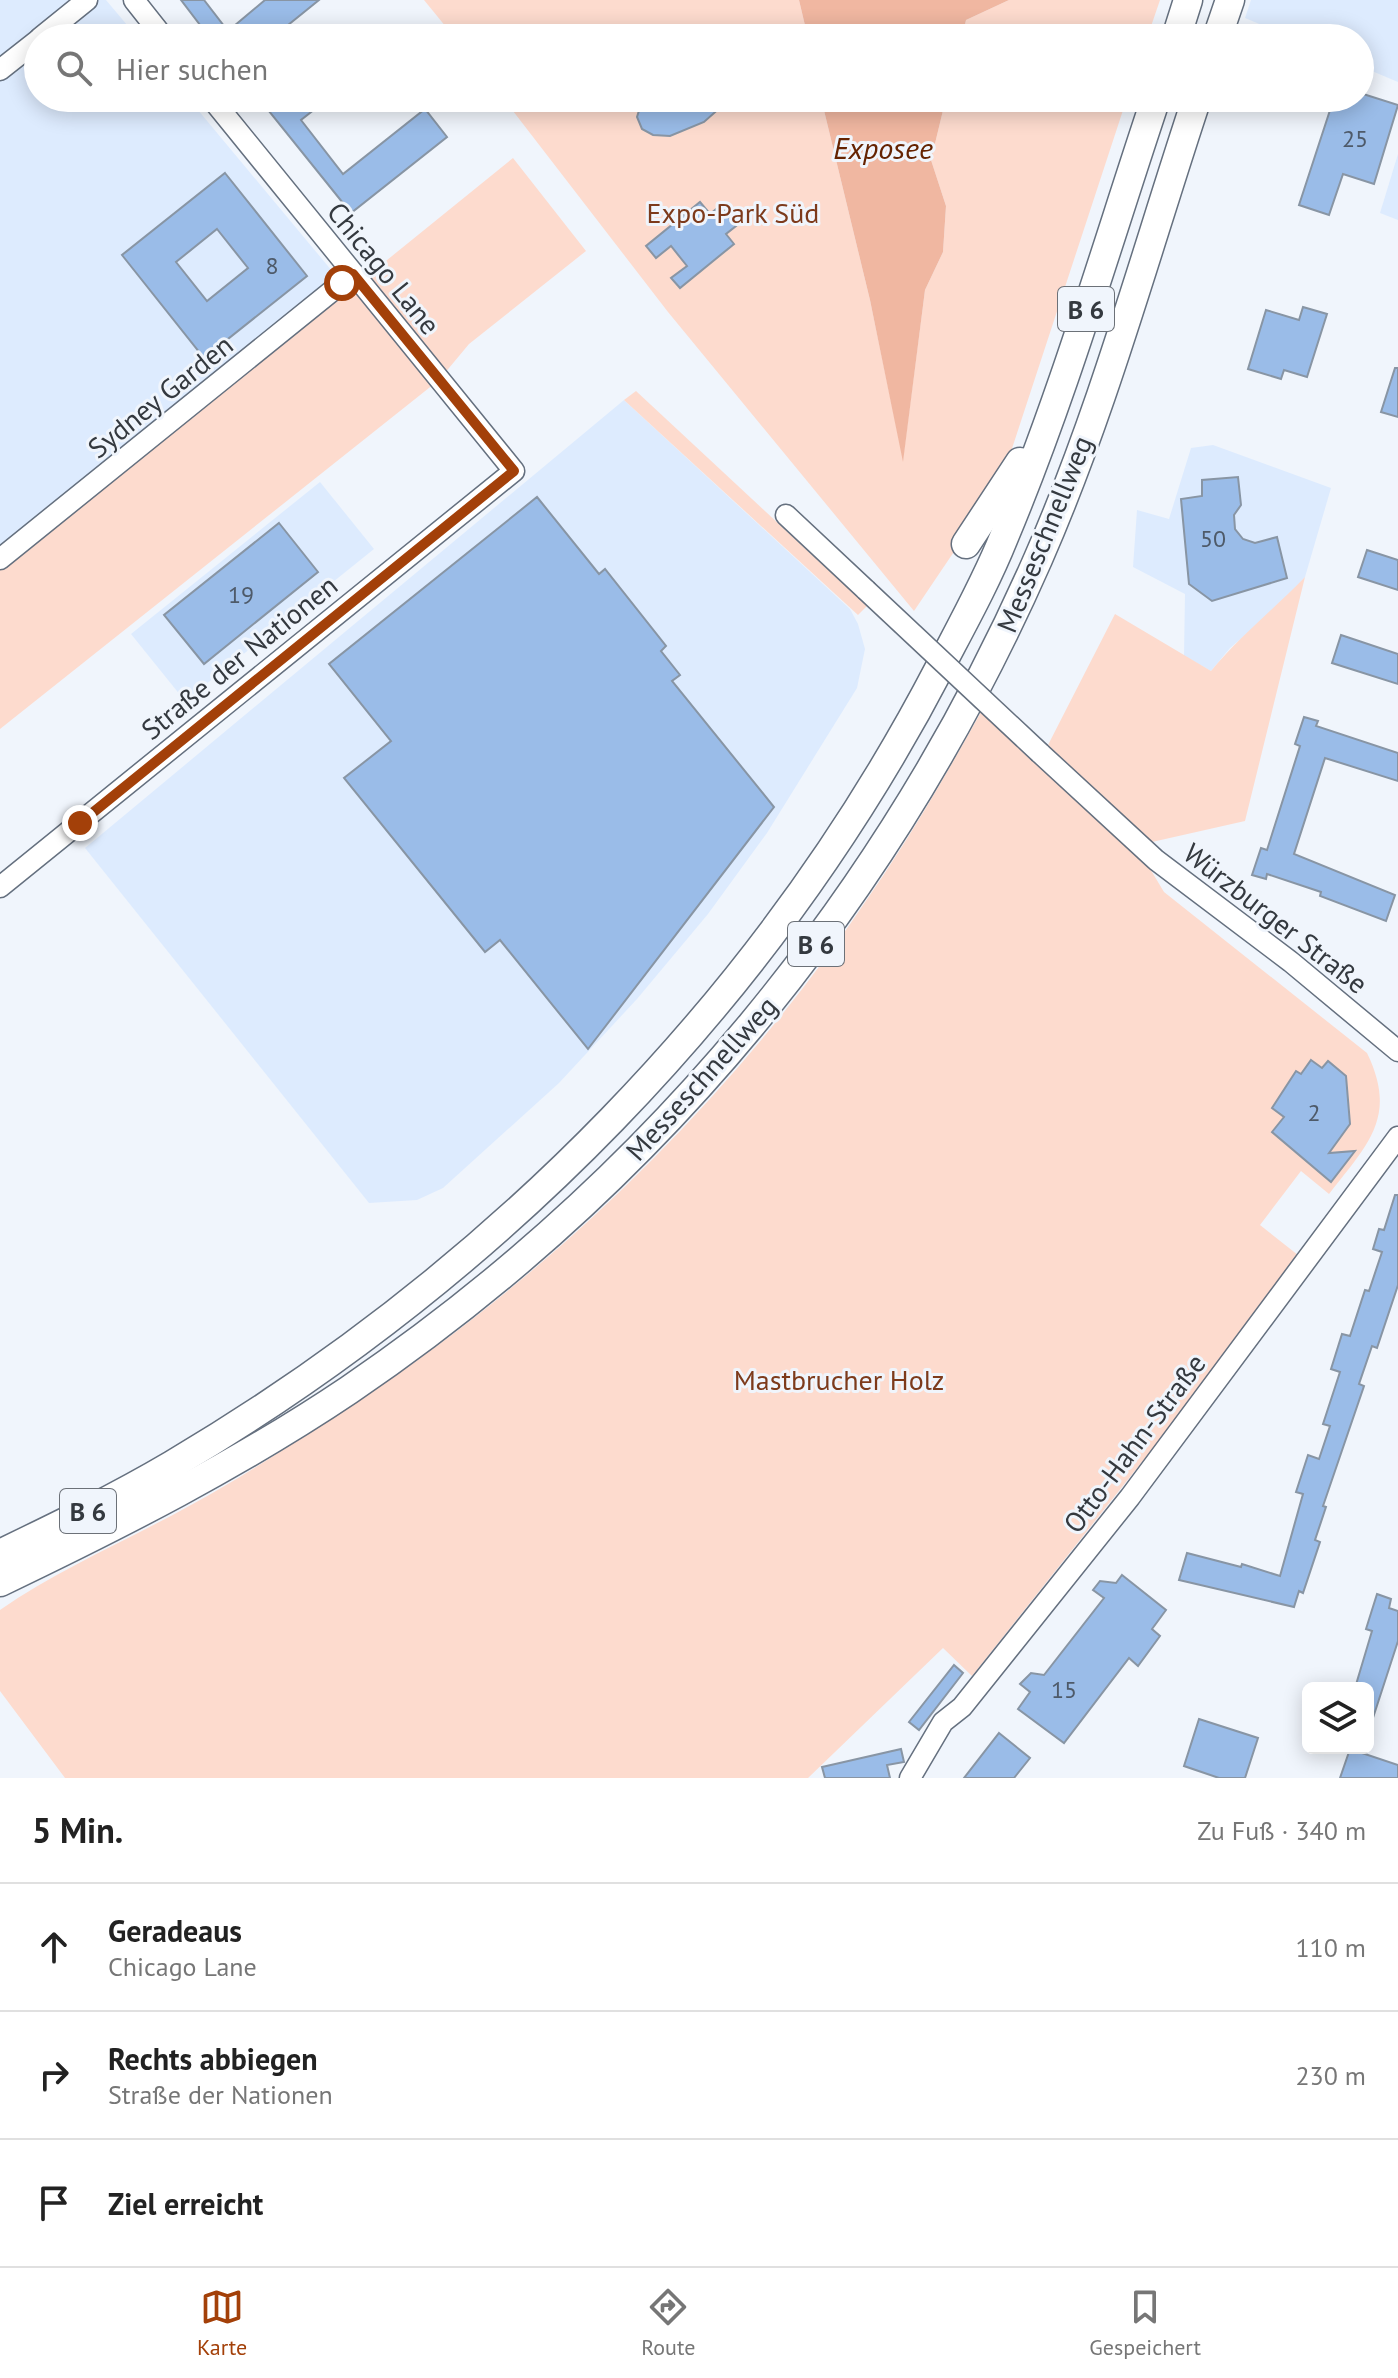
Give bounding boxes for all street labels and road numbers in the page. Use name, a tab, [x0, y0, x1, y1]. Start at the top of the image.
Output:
street label: Chicago Lane	[319, 194, 449, 342]
road number: B 6	[1058, 287, 1114, 331]
street label: Sydney Garden	[80, 326, 240, 466]
street label: Messeschnellweg	[988, 430, 1100, 638]
street label: Straße der Nationen	[133, 566, 345, 748]
street label: Würzburger Straße	[1176, 834, 1376, 1002]
road number: B 6	[788, 922, 844, 966]
street label: Messeschnellweg	[617, 988, 785, 1168]
street label: Otto-Hahn-Straße	[1055, 1346, 1213, 1540]
road number: B 6	[60, 1489, 116, 1533]

